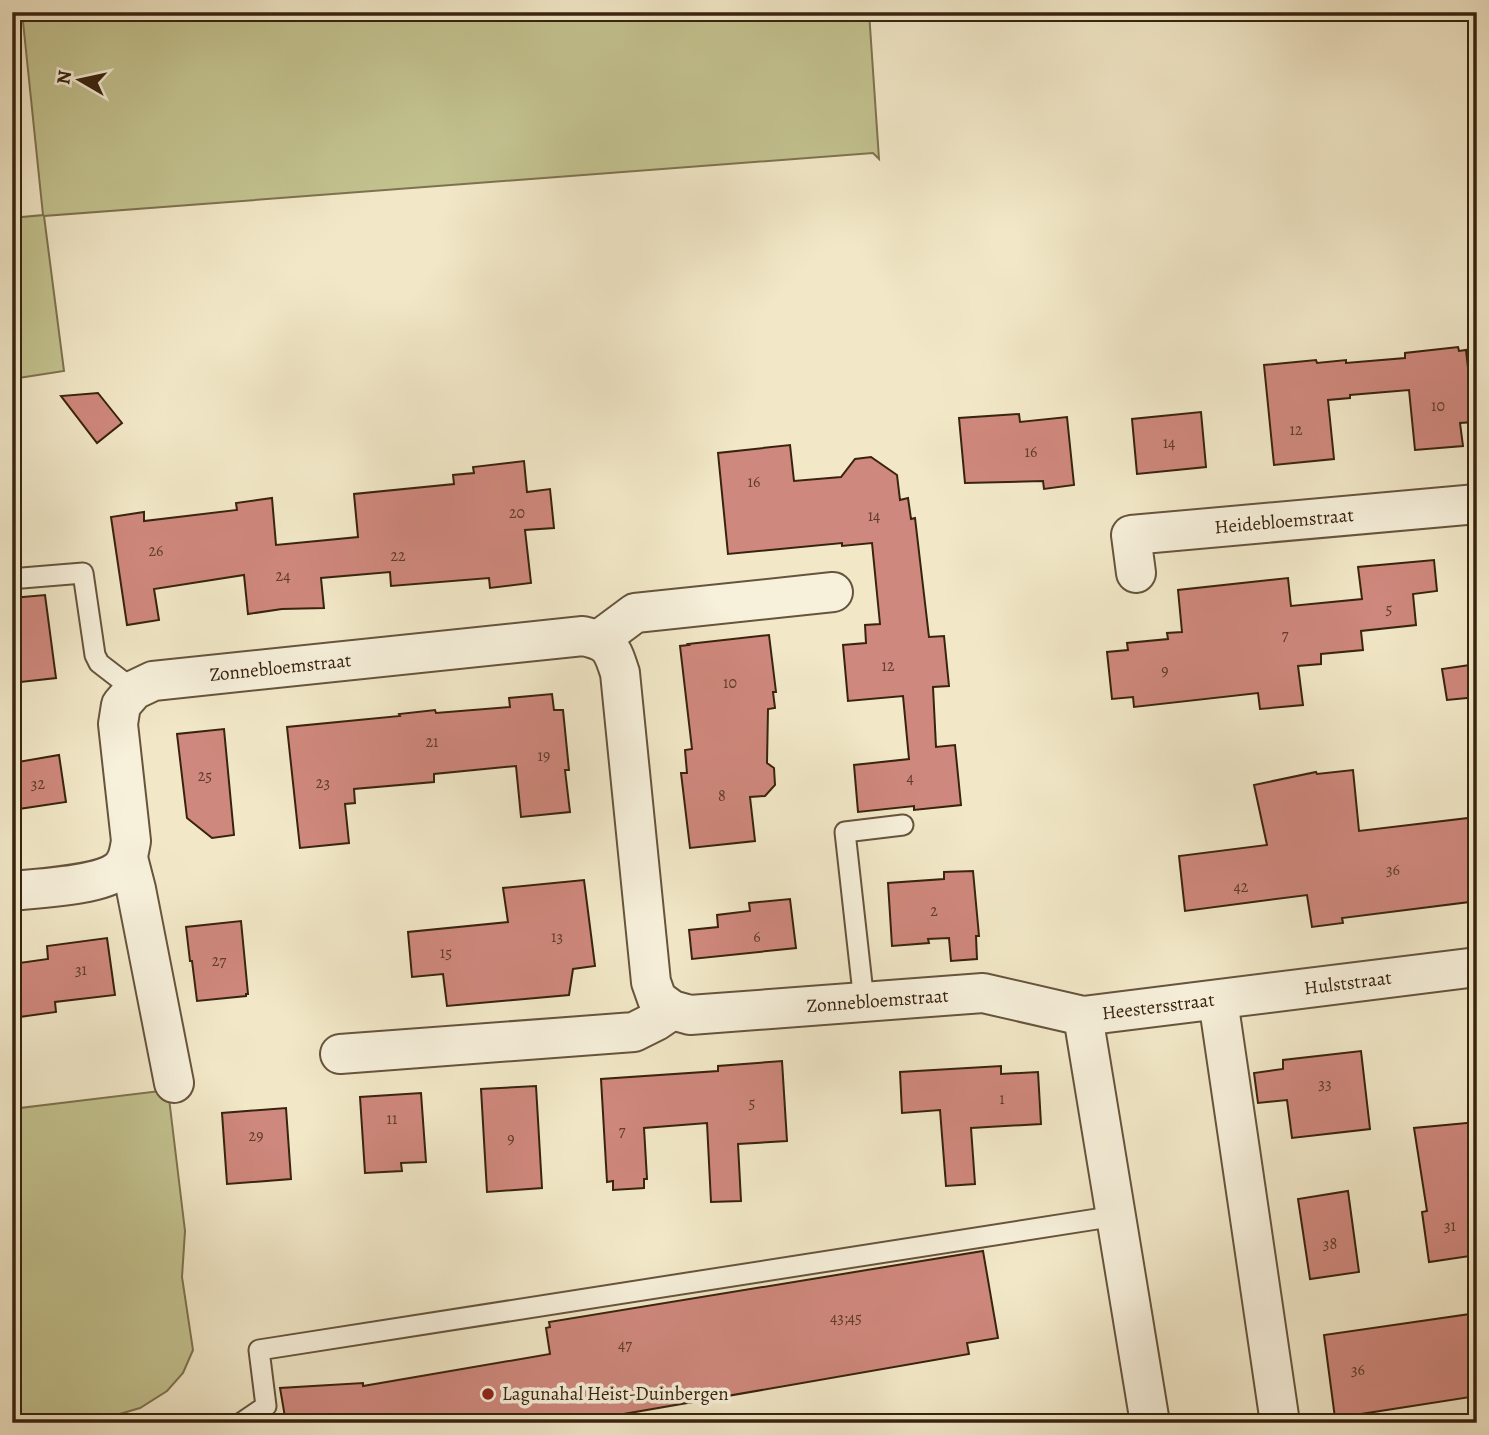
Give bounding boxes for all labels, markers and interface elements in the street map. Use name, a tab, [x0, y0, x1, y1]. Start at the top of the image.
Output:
north arrow	[46, 46, 116, 116]
text: N	[50, 68, 78, 86]
house number: 10	[1431, 395, 1445, 417]
house number: 12	[1289, 419, 1303, 441]
house number: 14	[1163, 432, 1175, 454]
house number: 16	[1025, 441, 1037, 463]
house number: 16	[748, 471, 760, 493]
house number: 20	[509, 502, 525, 524]
street label: Heidebloemstraat	[1213, 502, 1355, 540]
house number: 14	[868, 505, 880, 527]
house number: 26	[149, 540, 164, 562]
house number: 22	[390, 545, 406, 567]
house number: 24	[276, 565, 290, 587]
house number: 5	[1386, 598, 1393, 620]
house number: 7	[1282, 624, 1289, 646]
street label: Zonnebloemstraat	[208, 647, 353, 688]
house number: 12	[881, 655, 895, 677]
house number: 9	[1161, 660, 1169, 682]
house number: 10	[723, 672, 737, 694]
house number: 21	[425, 731, 439, 753]
house number: 19	[538, 745, 550, 767]
house number: 25	[198, 765, 212, 787]
house number: 4	[906, 767, 914, 789]
house number: 23	[316, 772, 330, 794]
house number: 32	[31, 773, 46, 795]
house number: 8	[718, 785, 726, 807]
house number: 36	[1386, 859, 1400, 881]
house number: 42	[1234, 876, 1249, 898]
house number: 2	[930, 900, 938, 922]
house number: 13	[551, 926, 563, 948]
house number: 6	[753, 926, 761, 948]
house number: 15	[440, 942, 452, 964]
house number: 27	[212, 950, 226, 972]
house number: 31	[75, 959, 88, 981]
street label: Hulststraat	[1302, 965, 1393, 1001]
street label: Zonnebloemstraat	[806, 983, 950, 1019]
street label: Heestersstraat	[1100, 987, 1216, 1027]
house number: 33	[1318, 1073, 1332, 1095]
house number: 1	[999, 1088, 1005, 1110]
house number: 5	[749, 1092, 756, 1114]
house number: 11	[387, 1108, 398, 1130]
house number: 7	[619, 1120, 626, 1142]
house number: 29	[249, 1125, 263, 1147]
house number: 9	[507, 1128, 515, 1150]
house number: 31	[1444, 1215, 1457, 1237]
house number: 38	[1323, 1233, 1337, 1255]
house number: 43;45	[830, 1307, 862, 1329]
house number: 47	[618, 1334, 632, 1356]
house number: 36	[1351, 1359, 1365, 1381]
place label: Lagunahal Heist-Duinbergen	[502, 1381, 729, 1407]
marker: Lagunahal Heist-Duinbergen	[480, 1386, 496, 1402]

